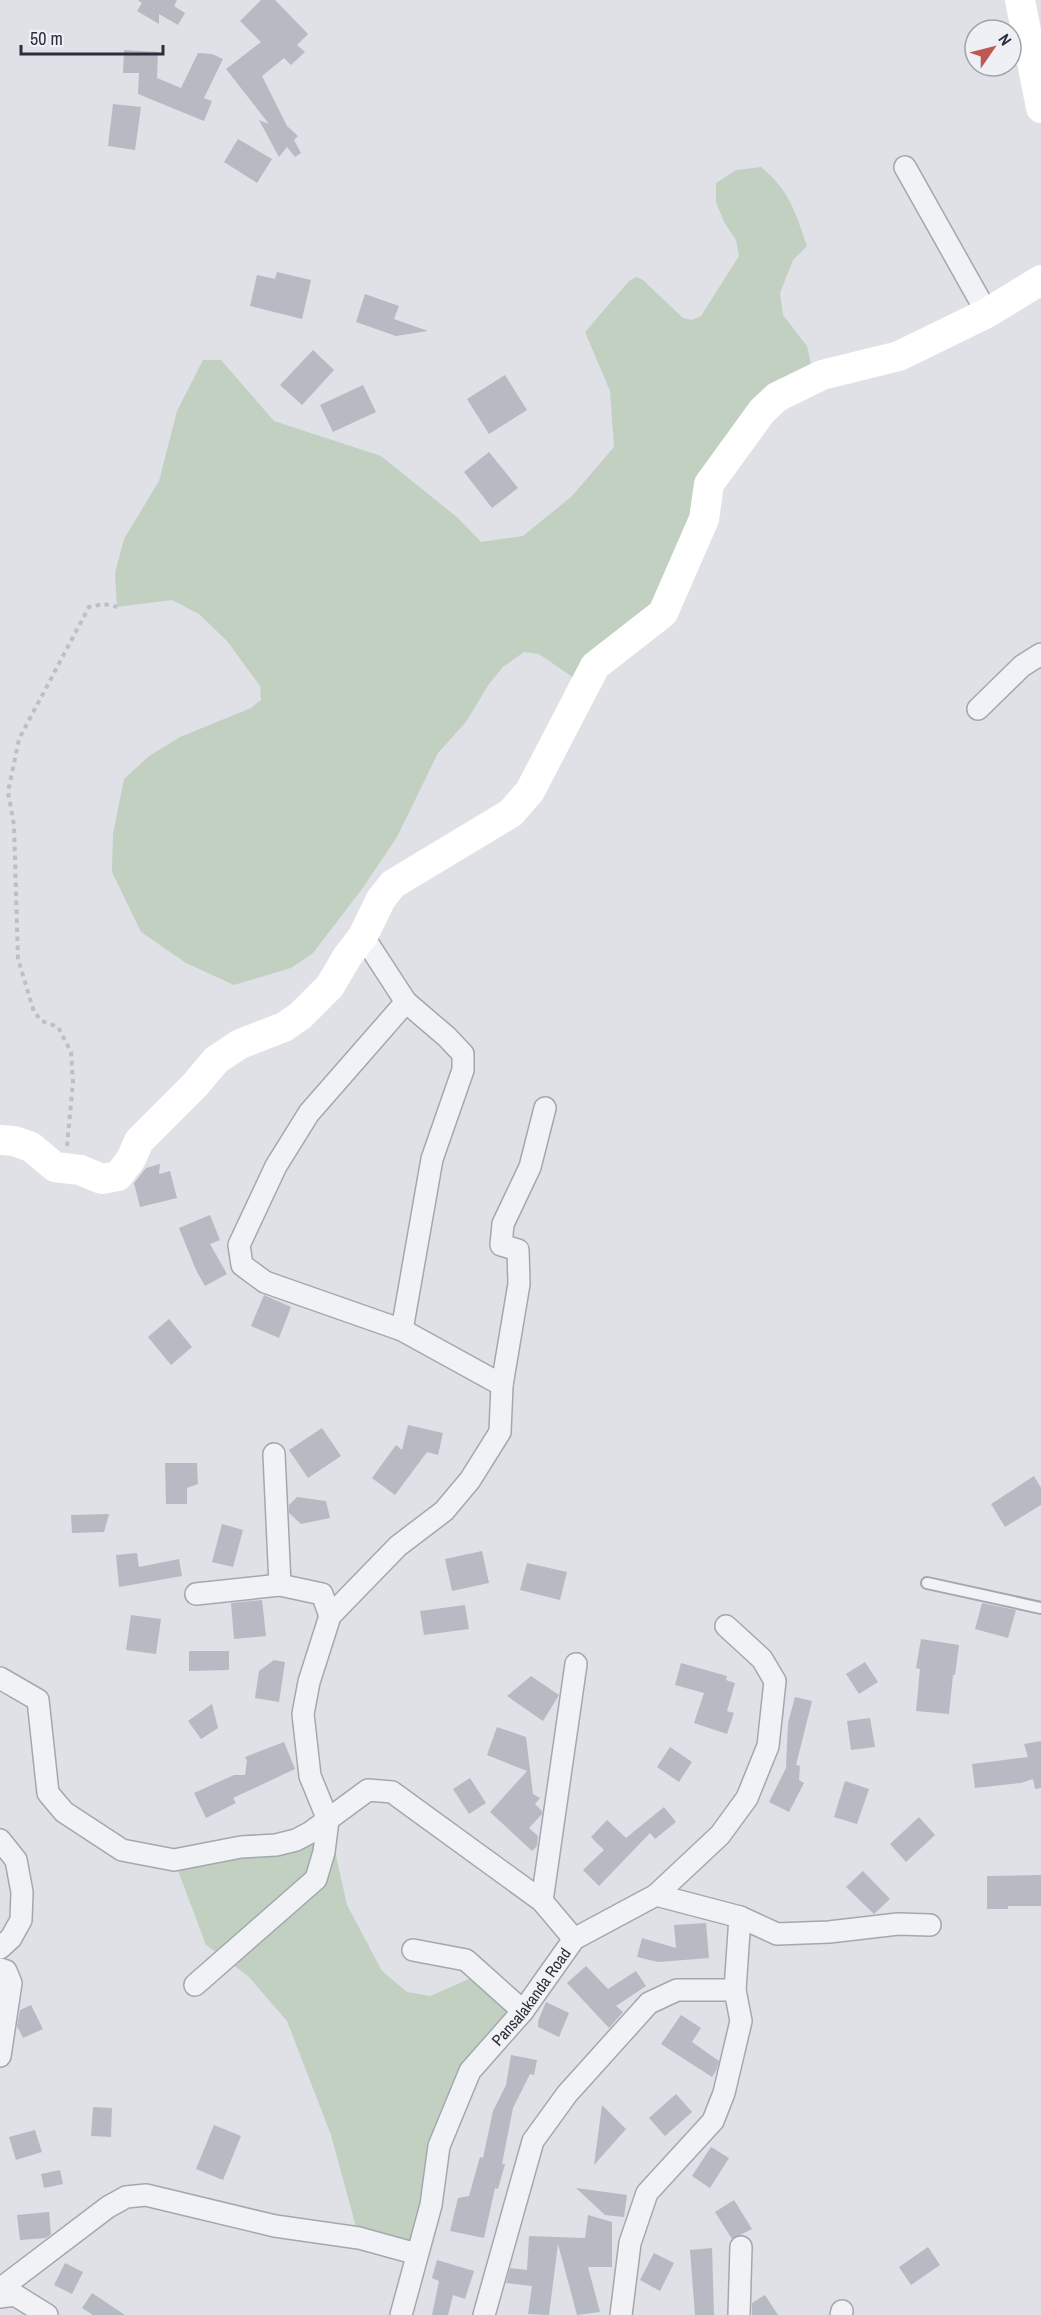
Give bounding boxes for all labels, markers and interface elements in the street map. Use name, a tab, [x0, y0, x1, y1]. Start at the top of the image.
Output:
scale bar	[21, 18, 164, 56]
north arrow	[963, 18, 1023, 78]
text: 50 m	[30, 26, 63, 51]
text: N	[994, 29, 1017, 50]
street label: Pansalakanda Road	[486, 1943, 576, 2050]

